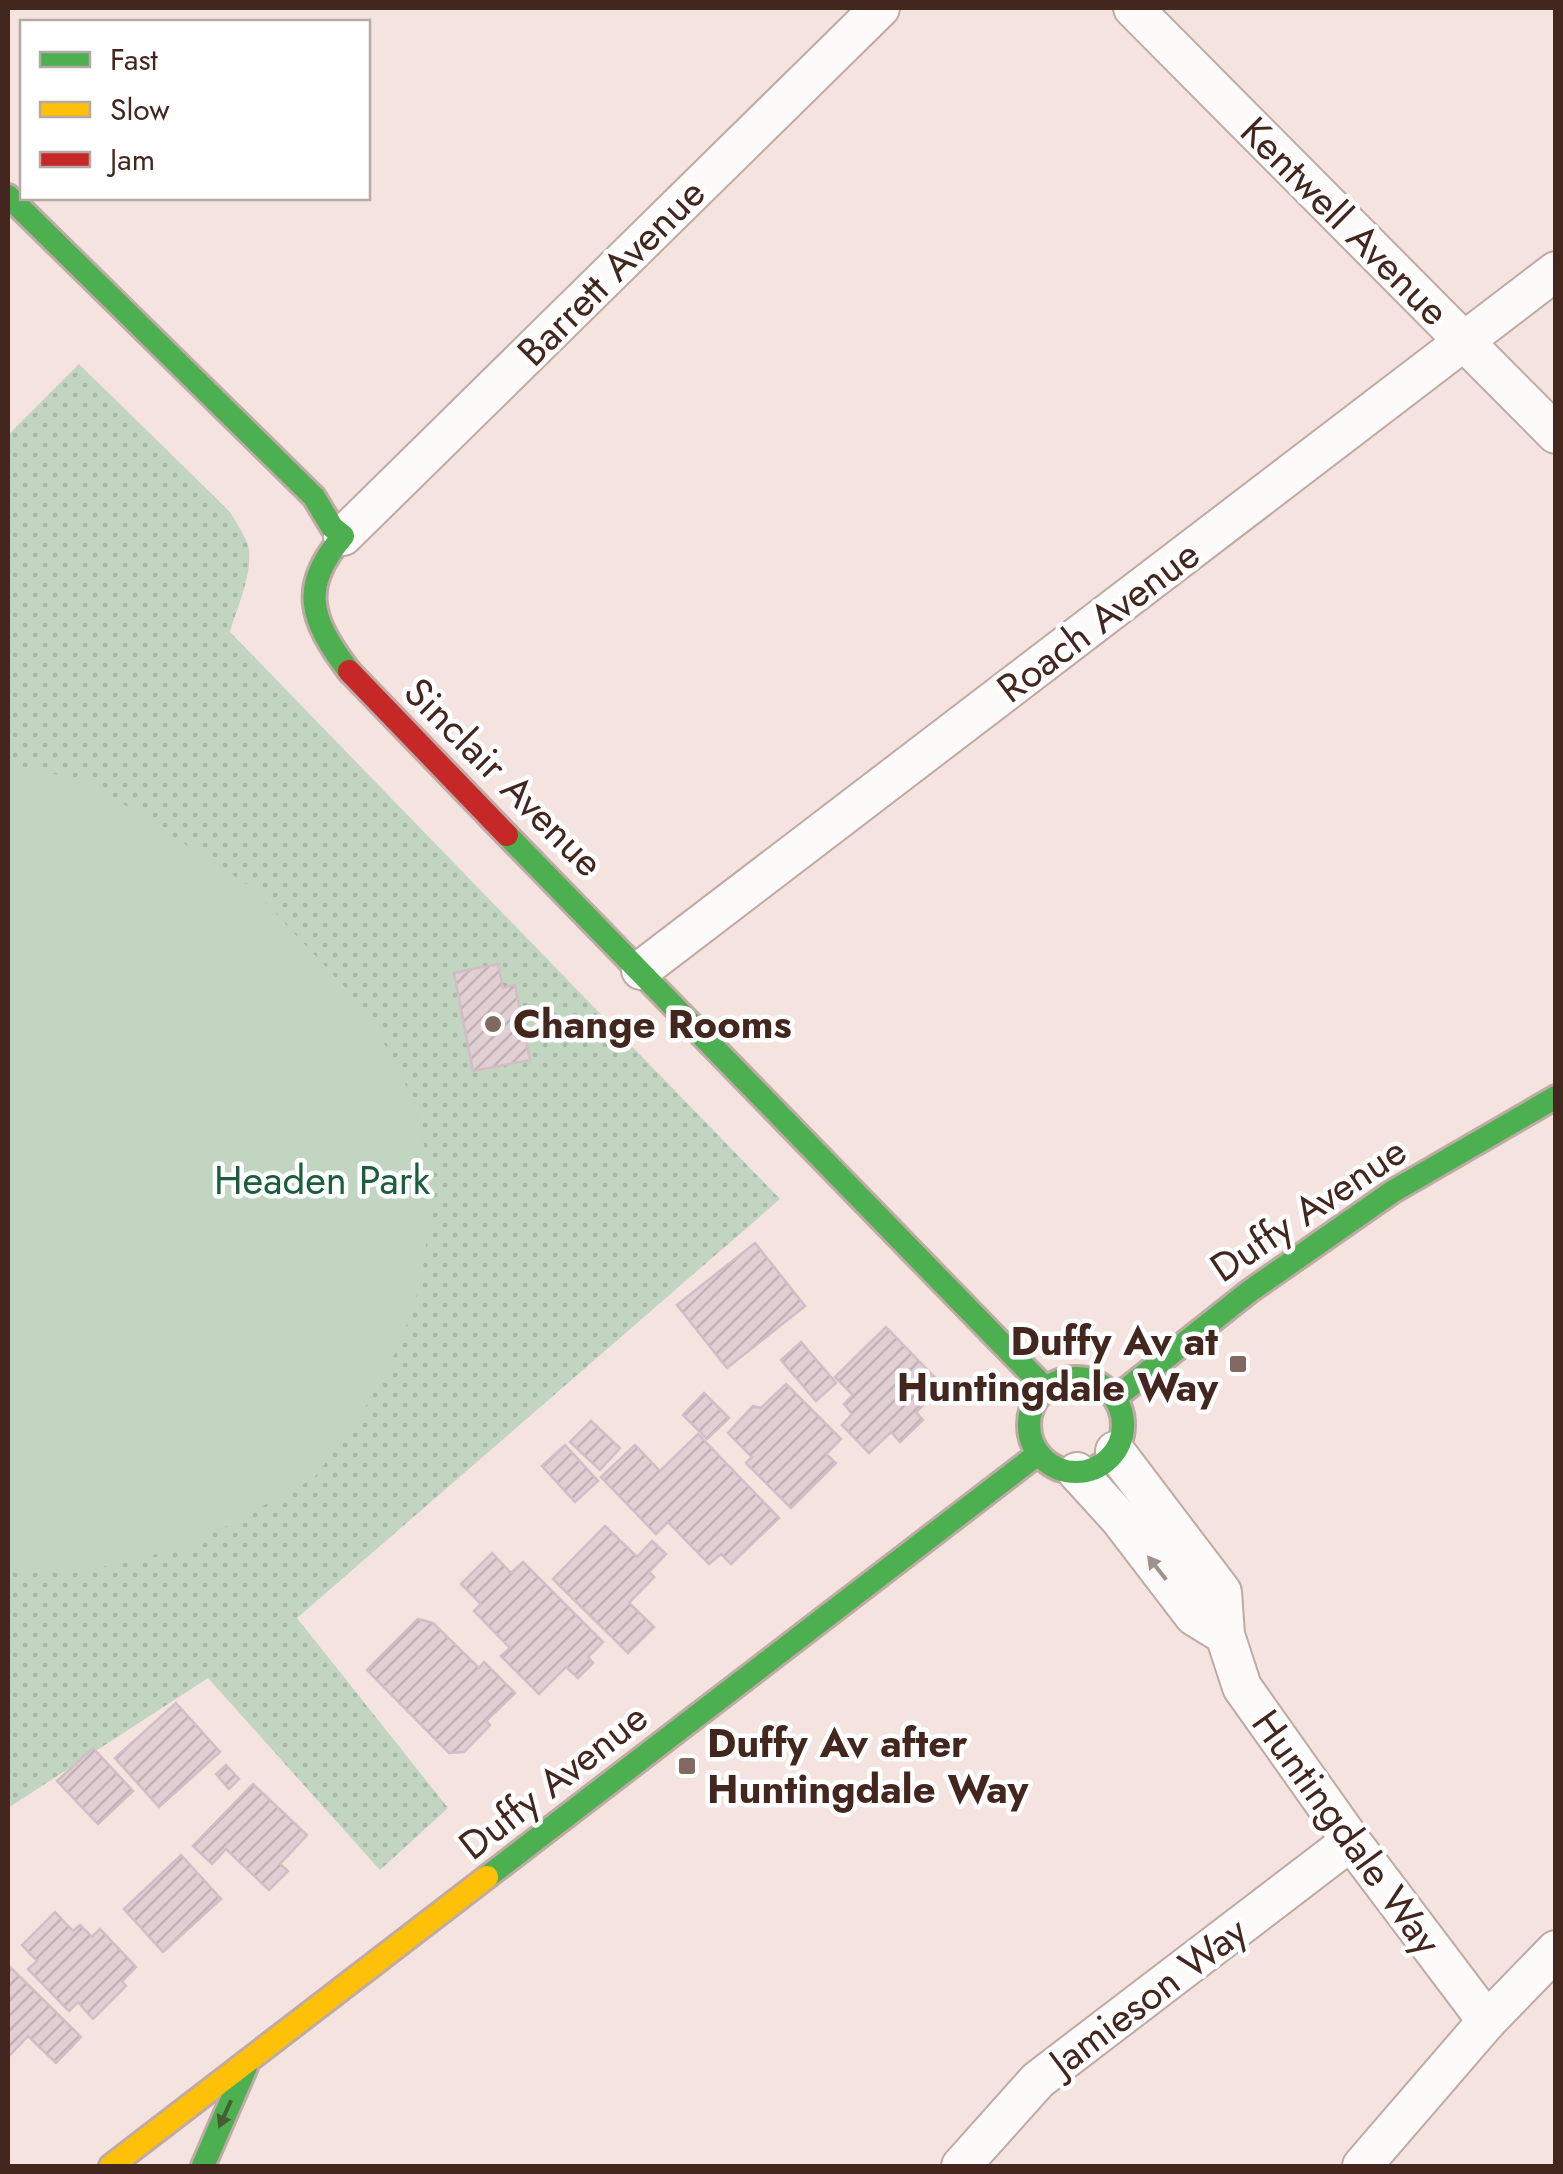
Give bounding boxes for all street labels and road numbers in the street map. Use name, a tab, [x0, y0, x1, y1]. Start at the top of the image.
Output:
street label: Kentwell Avenue	[1227, 103, 1463, 339]
street label: Barrett Avenue	[504, 165, 718, 379]
street label: Roach Avenue	[985, 526, 1211, 716]
street label: Sinclair Avenue	[391, 664, 617, 890]
street label: Duffy Avenue	[1198, 1122, 1418, 1296]
street label: Duffy Avenue	[446, 1689, 660, 1873]
street label: Huntingdale Way	[1238, 1697, 1456, 1967]
street label: Jamieson Way	[1033, 1902, 1259, 2093]

